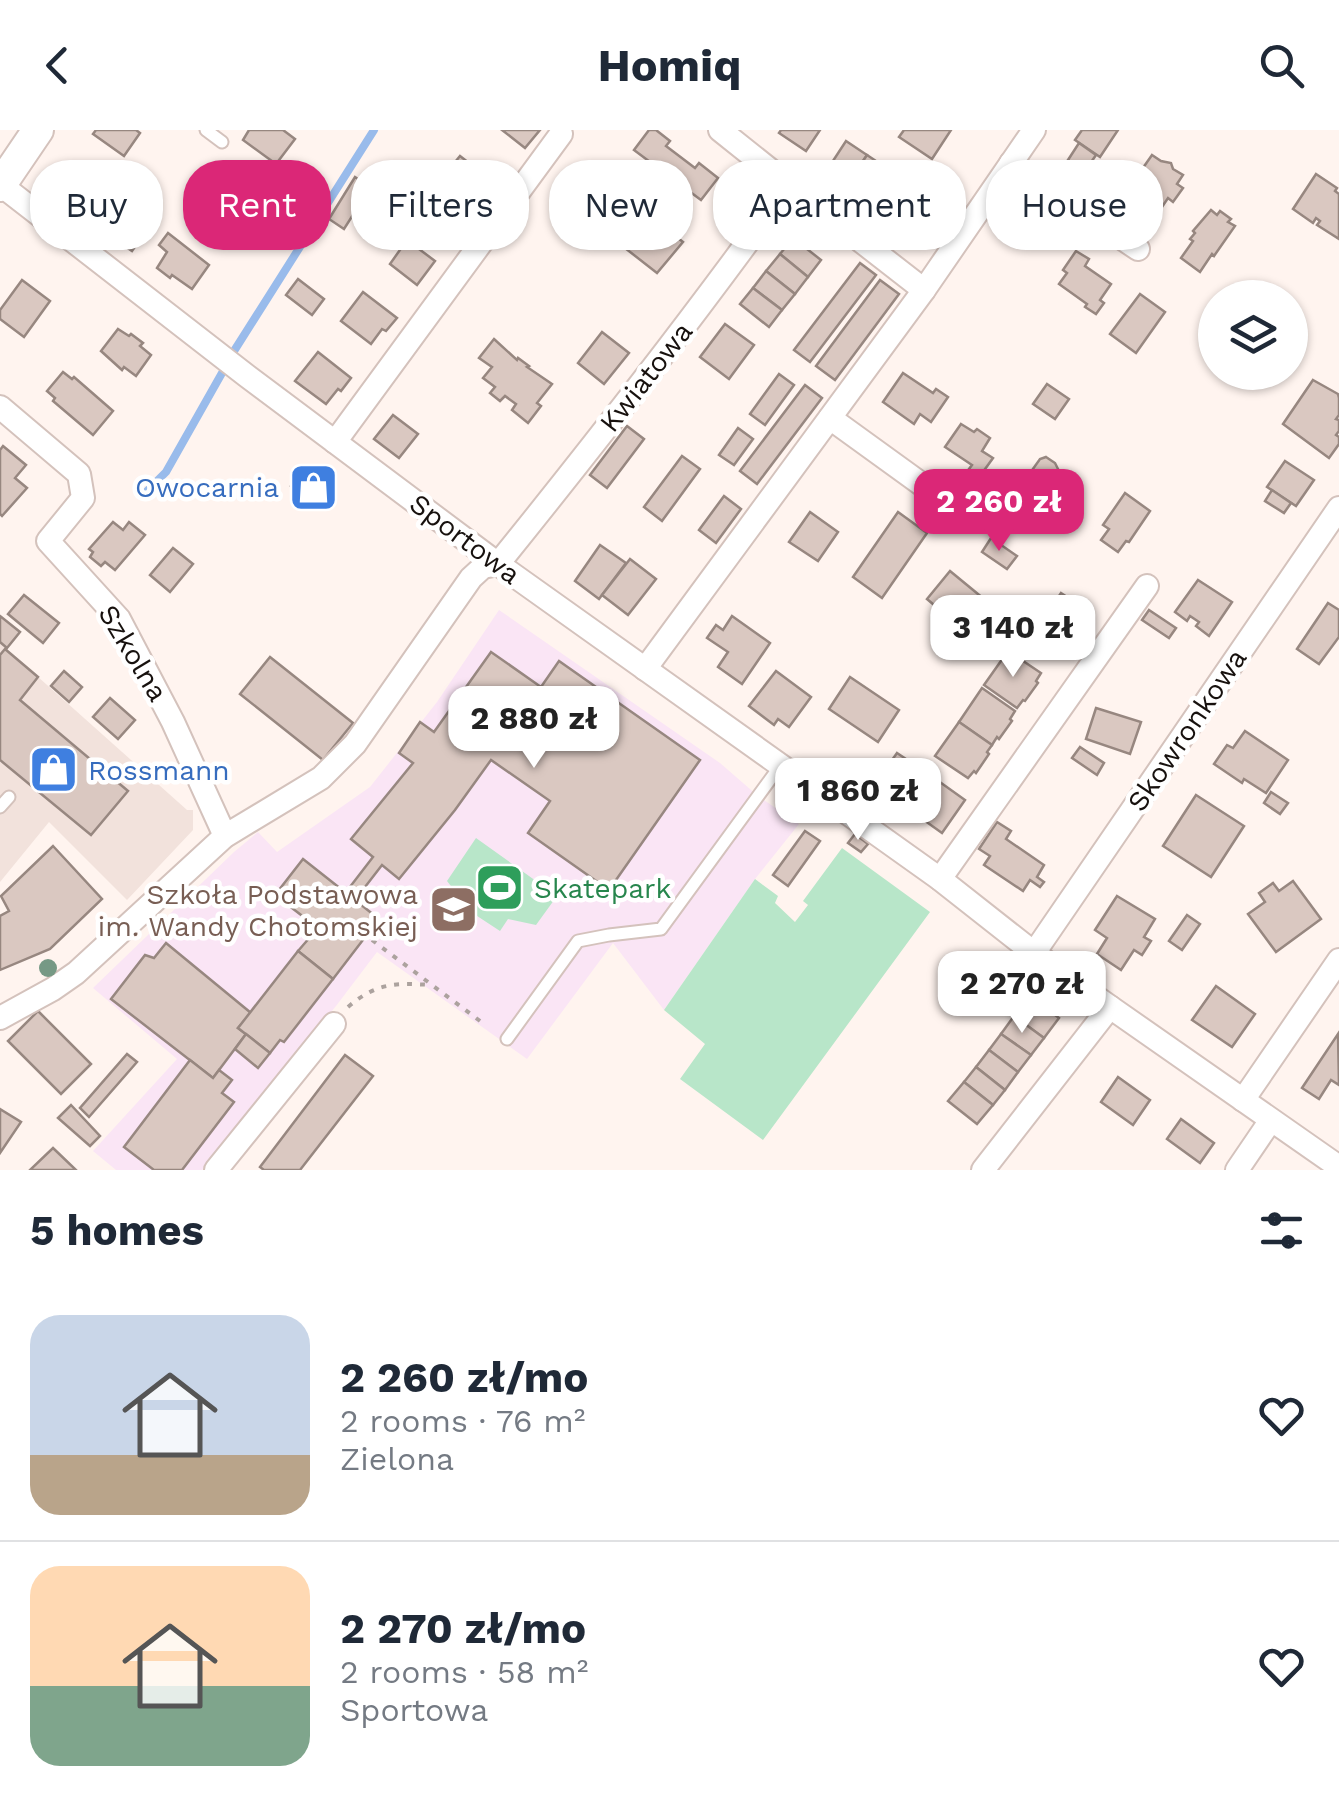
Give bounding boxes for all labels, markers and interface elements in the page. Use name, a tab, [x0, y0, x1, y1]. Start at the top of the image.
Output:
icon: back	[30, 38, 85, 93]
icon: search	[1254, 38, 1309, 93]
text: Homiq	[598, 39, 741, 92]
chip: Buy	[30, 160, 163, 250]
chip: Rent	[183, 160, 331, 250]
chip: Filters	[351, 160, 529, 250]
chip: New	[549, 160, 693, 250]
chip: Apartment	[713, 160, 966, 250]
chip: House	[986, 160, 1163, 250]
map controls	[1198, 280, 1308, 390]
button: layers	[1198, 280, 1308, 390]
street label: Kwiatowa	[593, 315, 699, 439]
shop icon: Owocarnia	[288, 461, 340, 513]
pin: 2 260 zł	[896, 469, 1102, 554]
place label: Owocarnia	[135, 471, 279, 504]
text: 2 260 zł	[936, 482, 1062, 520]
street label: Sportowa	[403, 487, 527, 591]
pin: 3 140 zł	[910, 595, 1116, 680]
street label: Szkolna	[91, 599, 175, 707]
text: 3 140 zł	[952, 608, 1074, 646]
street label: Skowronkowa	[1121, 642, 1254, 818]
pin: 2 880 zł	[431, 686, 637, 771]
text: 2 880 zł	[470, 699, 598, 737]
shop icon: Rossmann	[27, 744, 79, 796]
place label: Rossmann	[88, 754, 230, 787]
pin: 1 860 zł	[755, 758, 961, 843]
text: 1 860 zł	[797, 771, 919, 809]
sports icon: Skatepark	[473, 862, 525, 914]
place label: Skatepark	[534, 872, 672, 905]
place label: Szkoła Podstawowa im. Wandy Chotomskiej	[98, 878, 418, 943]
school or university icon: Szkoła Podstawowa im. Wandy Chotomskiej	[427, 884, 479, 936]
pin: 2 270 zł	[919, 951, 1125, 1036]
text: 2 270 zł	[960, 964, 1084, 1002]
icon: filters	[1254, 1203, 1309, 1258]
text: 5 homes	[30, 1206, 204, 1255]
text: 2 260 zł/mo	[340, 1353, 588, 1402]
icon: home	[110, 1355, 230, 1475]
icon: heart	[1254, 1388, 1309, 1443]
text: 2 rooms · 76 m²	[340, 1402, 586, 1440]
text: Zielona	[340, 1440, 454, 1478]
text: 2 270 zł/mo	[340, 1604, 586, 1653]
icon: home	[110, 1606, 230, 1726]
icon: heart	[1254, 1639, 1309, 1694]
text: 2 rooms · 58 m²	[340, 1653, 588, 1691]
text: Sportowa	[340, 1691, 488, 1729]

